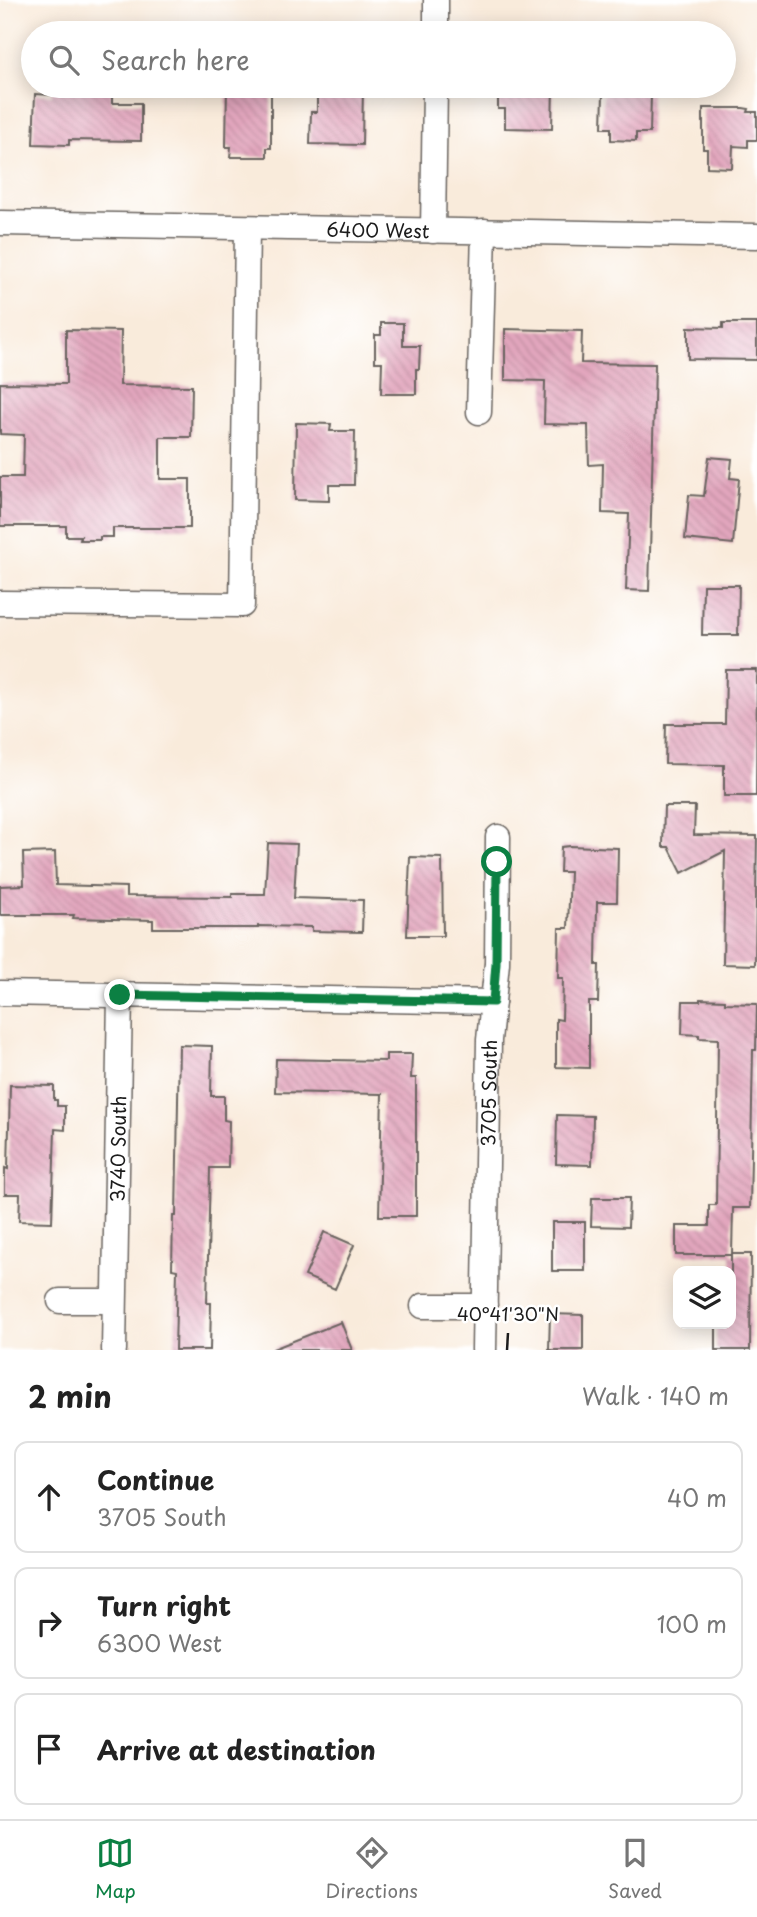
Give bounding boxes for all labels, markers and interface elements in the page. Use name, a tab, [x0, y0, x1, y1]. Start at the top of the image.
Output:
search box	[21, 21, 736, 98]
text: Search here	[101, 40, 250, 79]
icon: search	[45, 41, 83, 79]
street label: 6400 West	[326, 215, 430, 244]
route start	[481, 846, 512, 877]
route end	[104, 979, 135, 1010]
street label: 3705 South	[473, 1039, 503, 1147]
street label: 3740 South	[102, 1095, 132, 1203]
map controls	[673, 1266, 736, 1329]
button: layers	[673, 1266, 736, 1329]
text: 40°41'30"N	[457, 1300, 559, 1327]
text: 2 min	[28, 1373, 112, 1418]
text: Walk · 140 m	[582, 1378, 729, 1413]
text: Continue	[97, 1460, 214, 1499]
icon: ahead	[30, 1478, 68, 1516]
text: 40 m	[667, 1480, 727, 1515]
text: 3705 South	[97, 1499, 227, 1534]
text: Turn right	[97, 1586, 231, 1625]
icon: right	[30, 1604, 68, 1642]
text: 100 m	[657, 1606, 727, 1641]
text: 6300 West	[97, 1625, 222, 1660]
icon: arrive	[30, 1730, 68, 1768]
text: Arrive at destination	[97, 1730, 376, 1769]
tab: Map	[95, 1834, 136, 1904]
tab: Directions	[326, 1834, 418, 1904]
tab: Saved	[608, 1834, 662, 1904]

